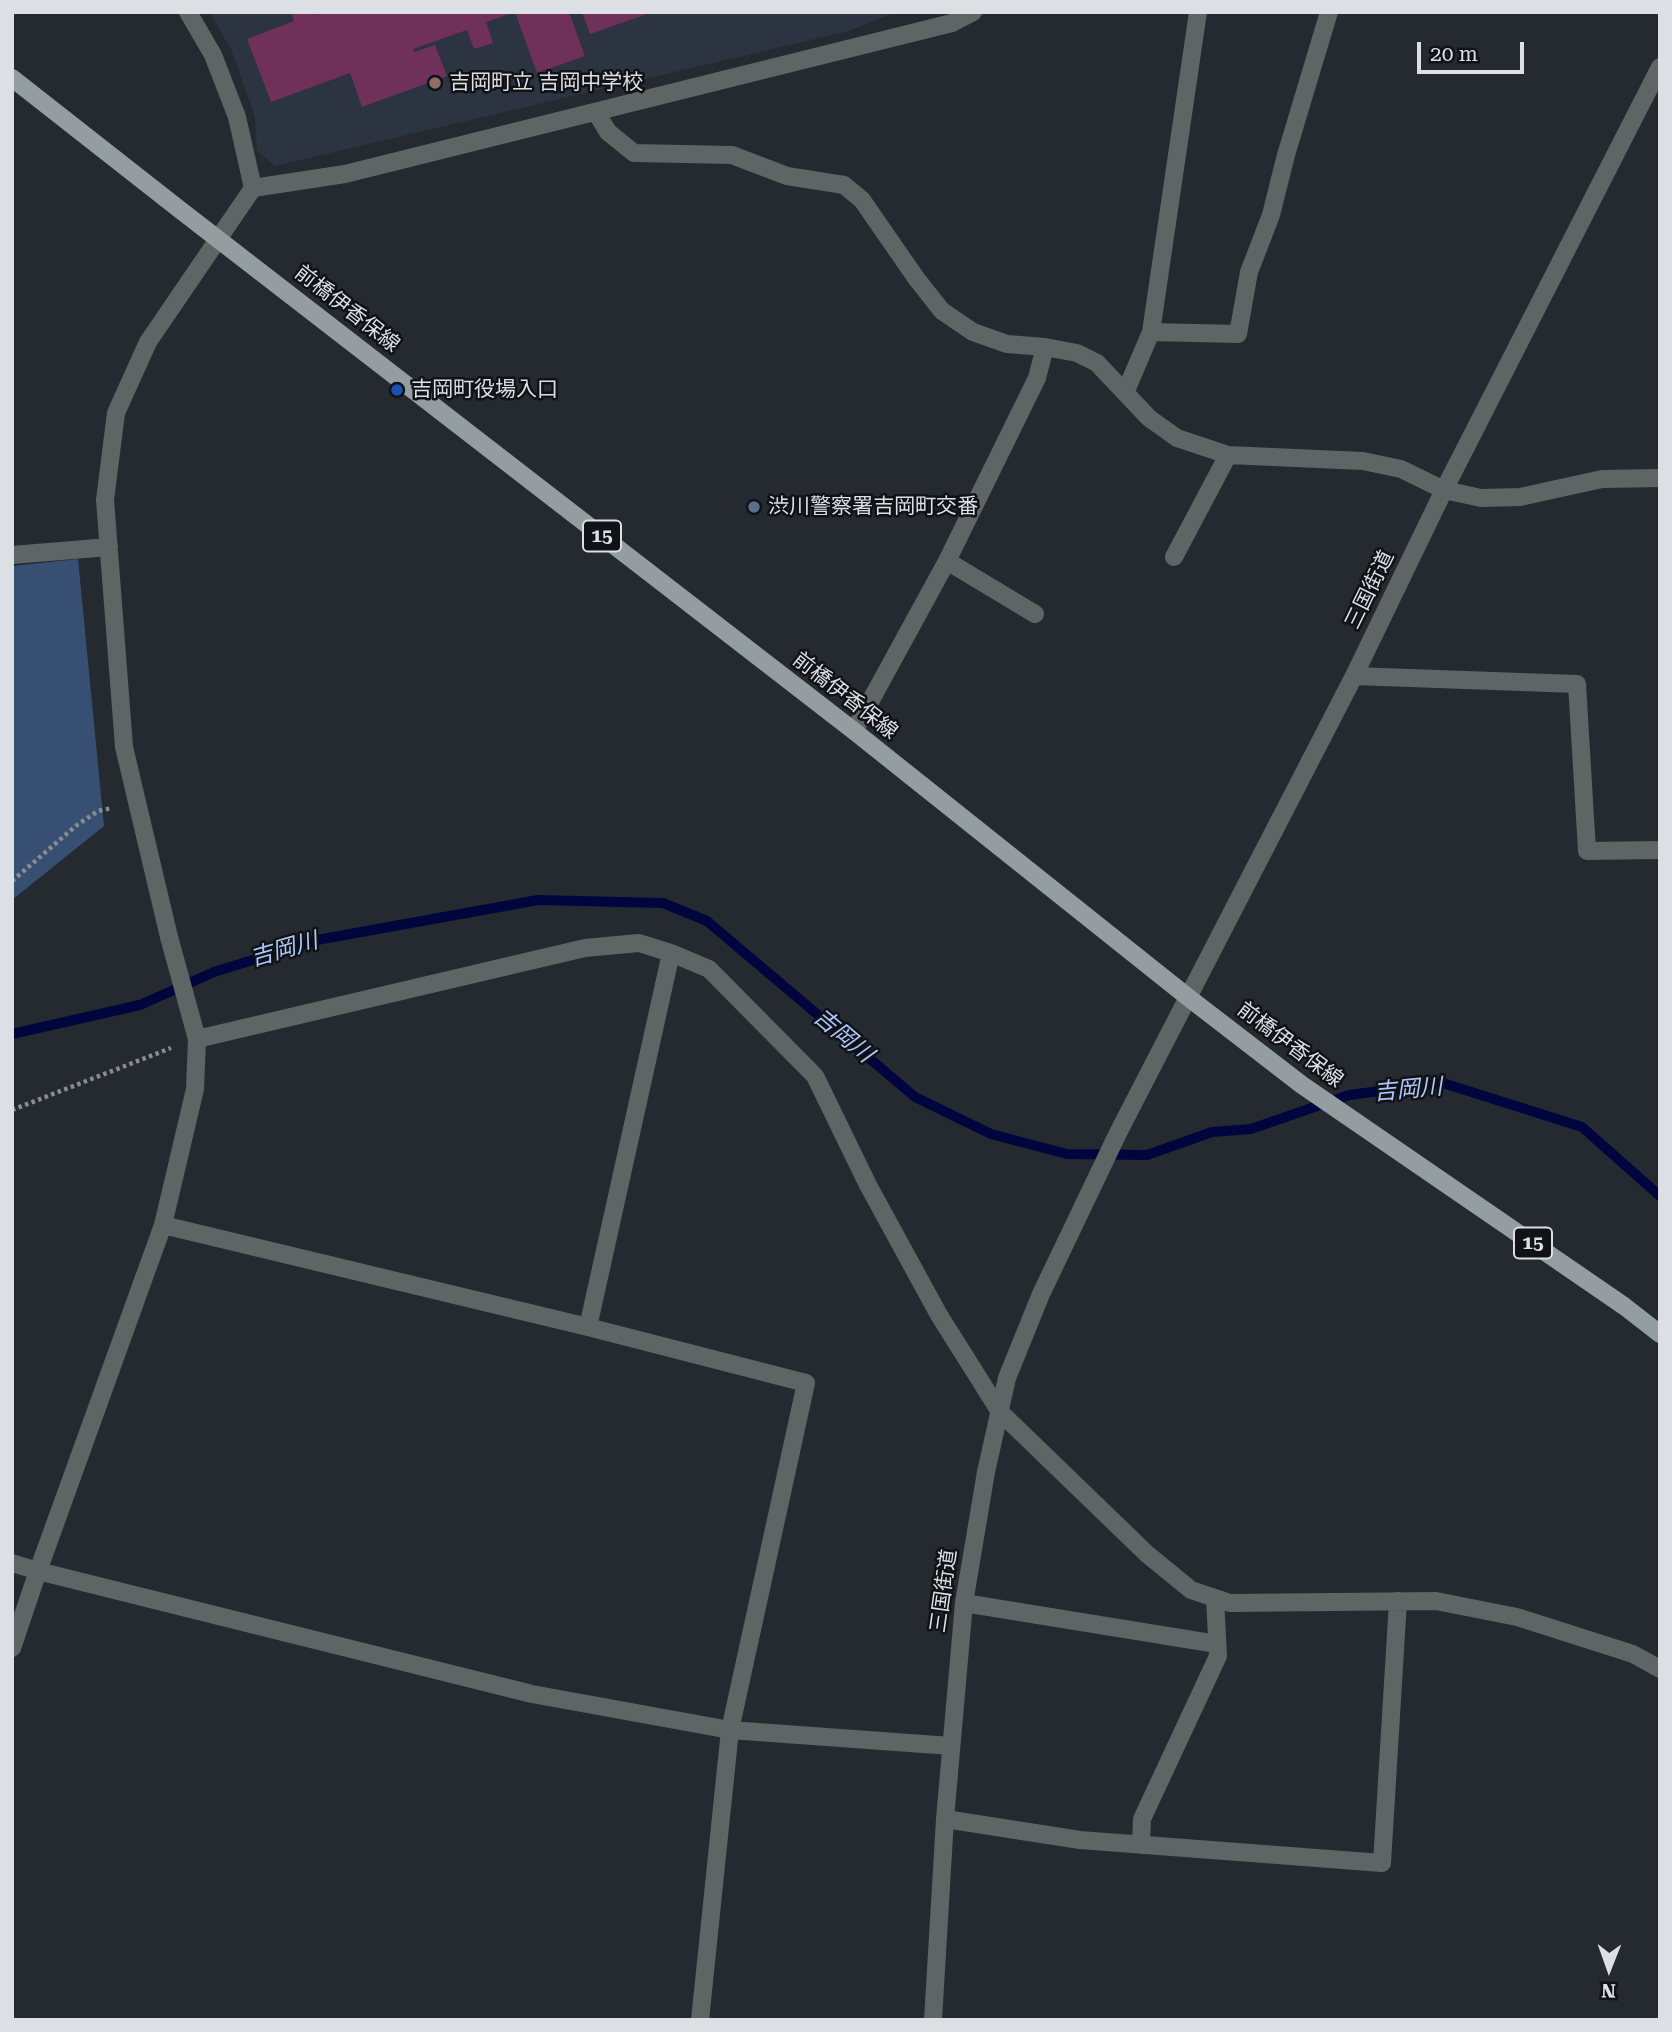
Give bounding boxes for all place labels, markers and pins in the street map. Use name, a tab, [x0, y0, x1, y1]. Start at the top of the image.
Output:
place label: 吉岡町立 吉岡中学校	[449, 70, 643, 96]
marker: 吉岡町立 吉岡中学校	[427, 75, 443, 91]
place label: 吉岡町役場入口	[411, 377, 558, 403]
marker: 吉岡町役場入口	[389, 382, 405, 398]
place label: 渋川警察署吉岡町交番	[768, 494, 978, 520]
marker: 渋川警察署吉岡町交番	[746, 499, 762, 515]

